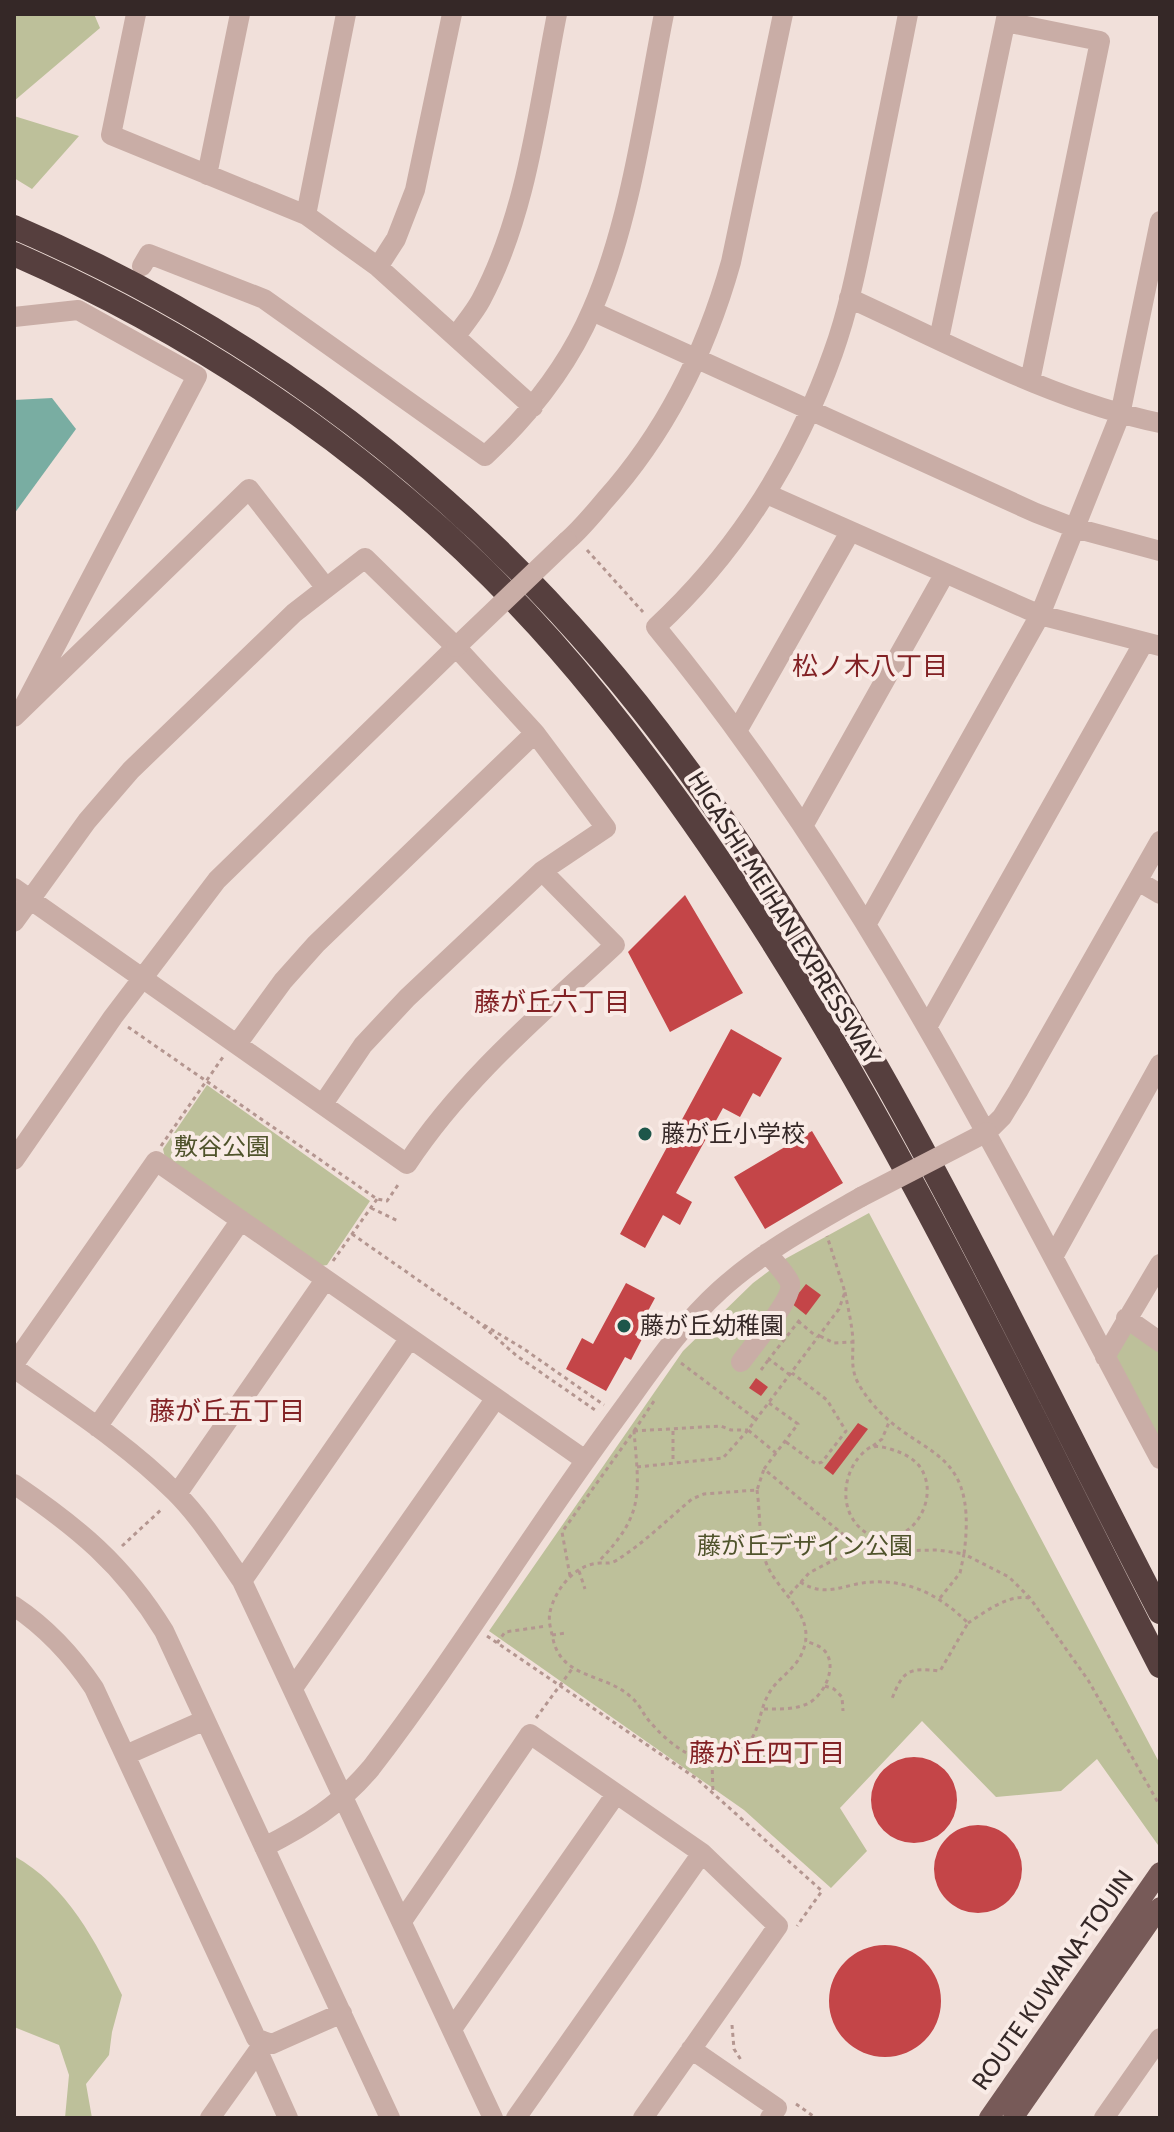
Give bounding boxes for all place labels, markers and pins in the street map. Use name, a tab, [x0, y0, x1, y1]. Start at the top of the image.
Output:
place label: 藤が丘小学校	[661, 1119, 805, 1148]
marker: 藤が丘小学校	[636, 1125, 654, 1143]
place label: 藤が丘幼稚園	[640, 1311, 784, 1340]
marker: 藤が丘幼稚園	[615, 1317, 633, 1335]

